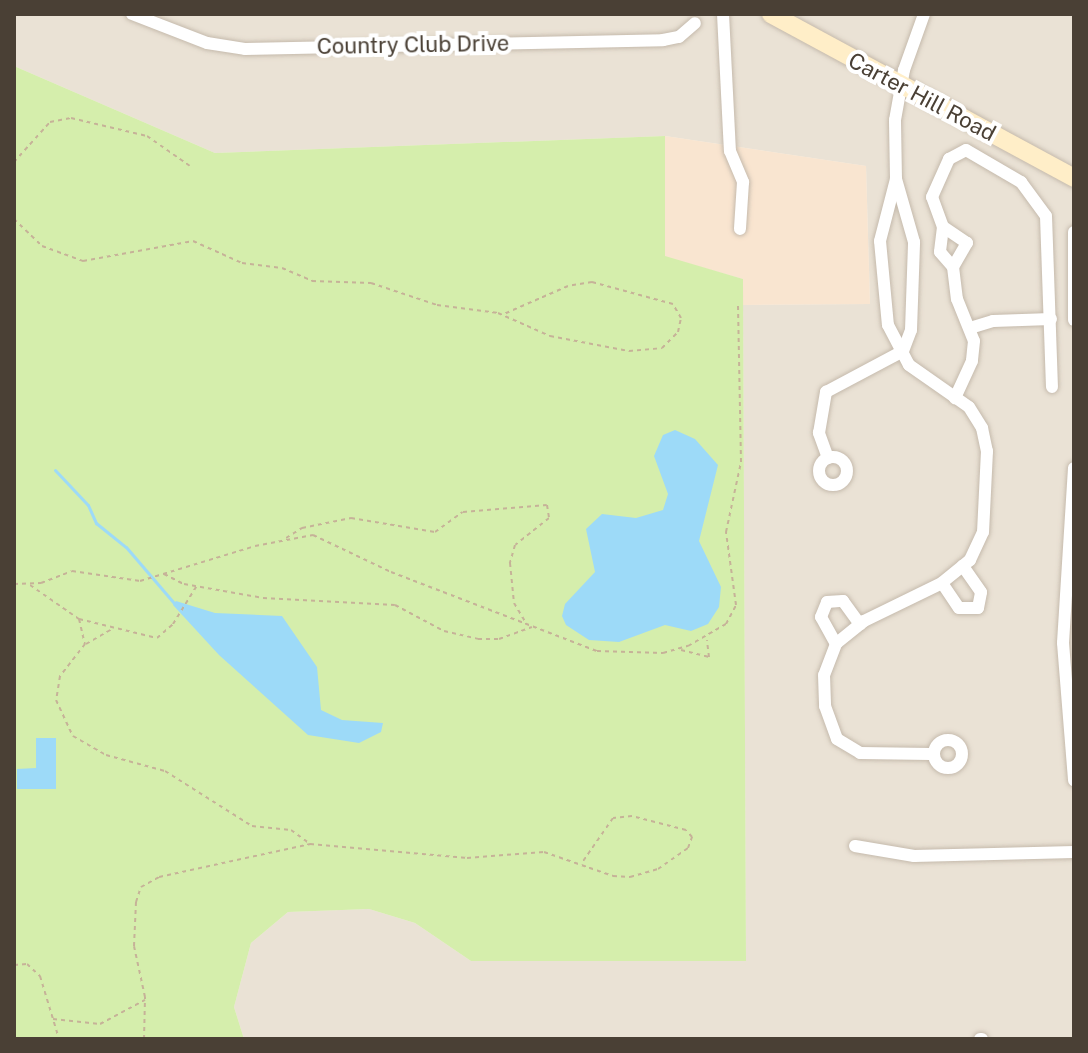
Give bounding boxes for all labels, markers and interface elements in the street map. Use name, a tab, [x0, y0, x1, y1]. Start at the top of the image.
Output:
street label: Country Club Drive	[316, 30, 510, 60]
street label: Carter Hill Road	[844, 47, 1000, 147]

